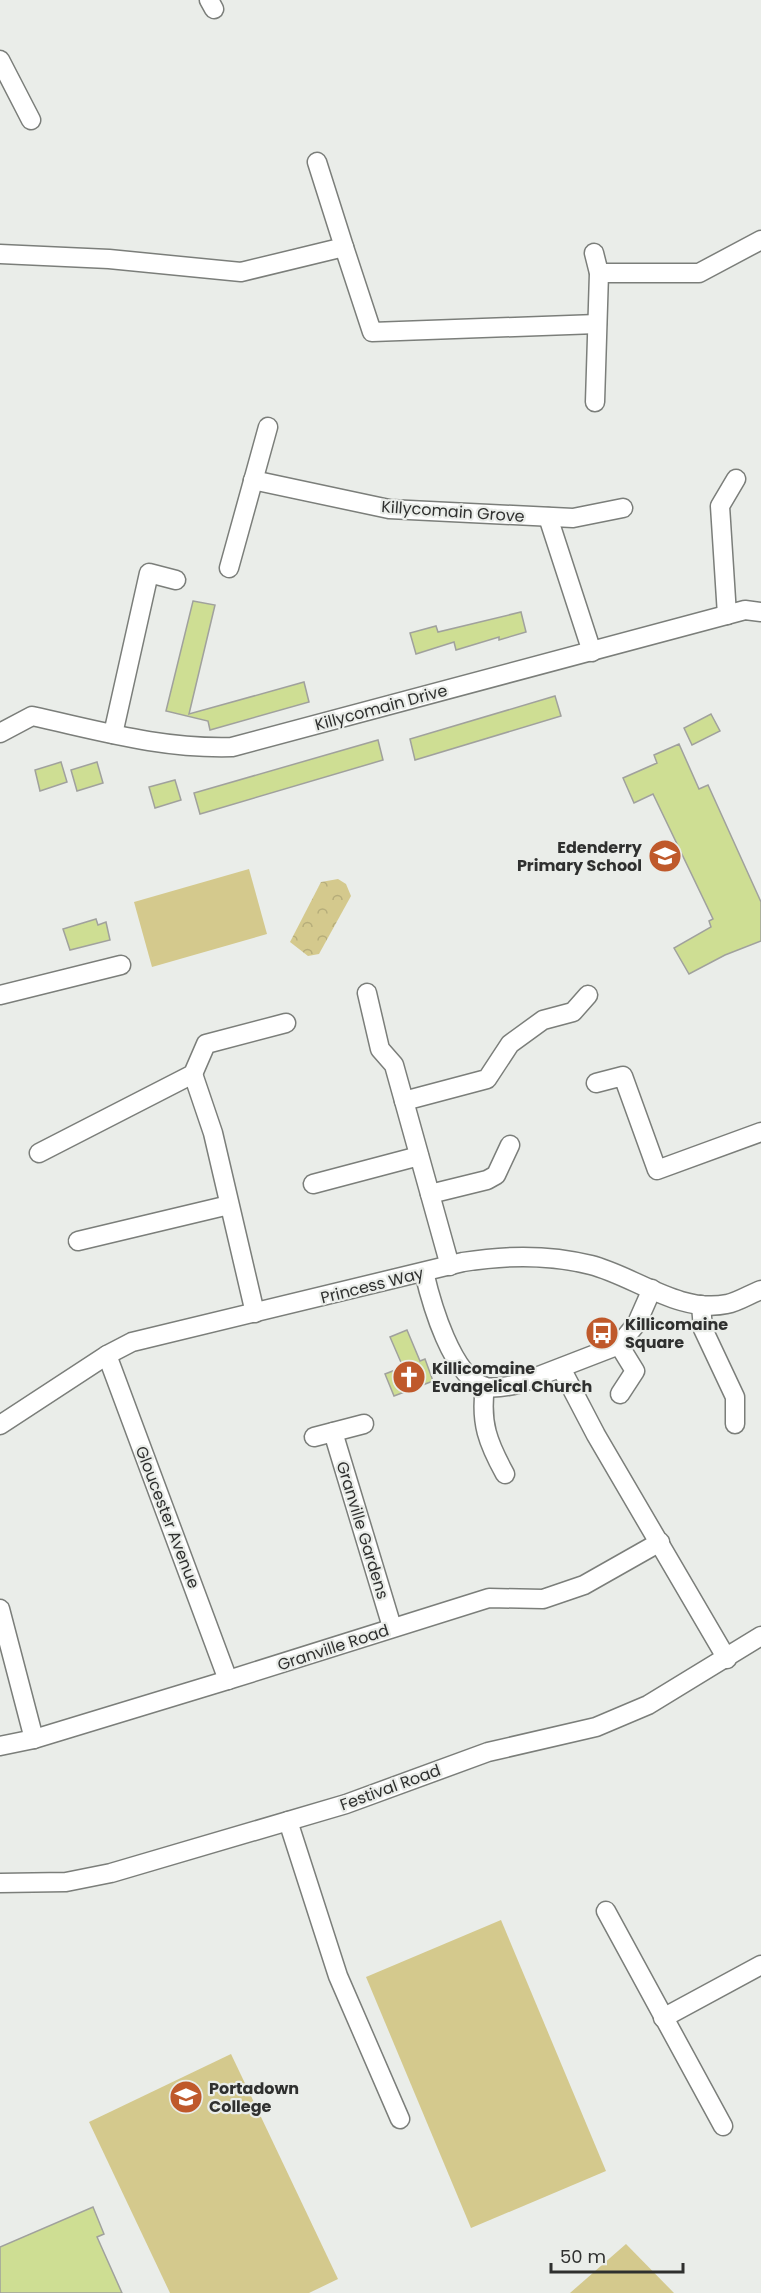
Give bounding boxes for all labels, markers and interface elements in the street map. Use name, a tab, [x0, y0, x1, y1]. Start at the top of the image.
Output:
street label: Killycomain Grove	[381, 495, 525, 528]
street label: Killycomain Drive	[312, 679, 450, 736]
place label: Edenderry Primary School	[517, 836, 643, 877]
school or university icon: Edenderry Primary School	[647, 838, 683, 874]
street label: Princess Way	[318, 1262, 426, 1309]
place label: Killicomaine Square	[625, 1313, 728, 1354]
bus stop icon: Killicomaine Square	[584, 1315, 620, 1351]
place label: Killicomaine Evangelical Church	[432, 1357, 592, 1398]
church icon: Killicomaine Evangelical Church	[391, 1359, 427, 1395]
street label: Gloucester Avenue	[130, 1443, 205, 1592]
street label: Granville Gardens	[331, 1458, 394, 1602]
street label: Granville Road	[274, 1619, 392, 1676]
street label: Festival Road	[337, 1759, 444, 1816]
place label: Portadown College	[209, 2077, 299, 2118]
school or university icon: Portadown College	[168, 2079, 204, 2115]
scale bar	[551, 2236, 683, 2274]
text: 50 m	[560, 2244, 606, 2269]

